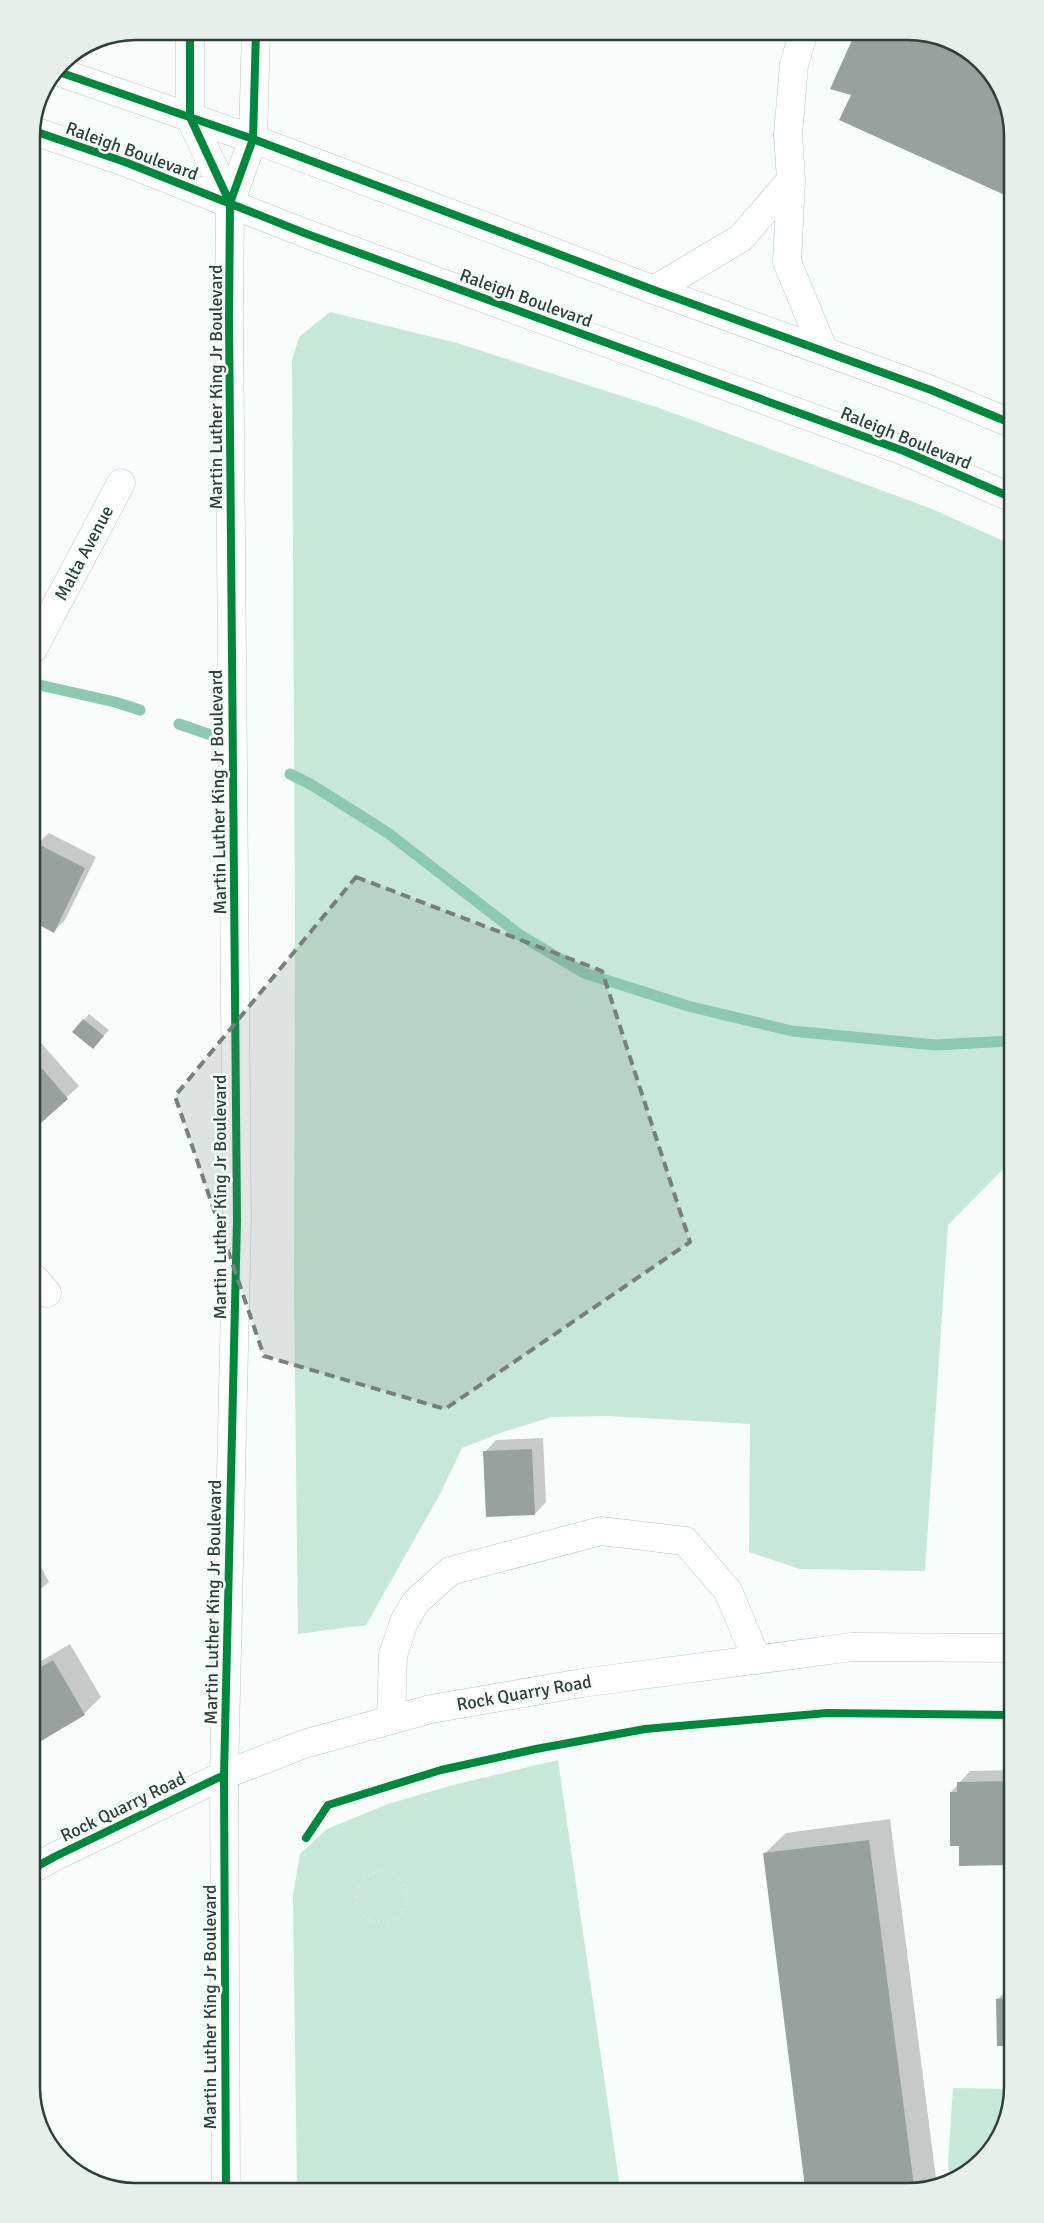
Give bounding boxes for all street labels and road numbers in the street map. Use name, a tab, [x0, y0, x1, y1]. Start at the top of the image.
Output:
street label: Raleigh Boulevard	[63, 117, 201, 185]
street label: Martin Luther King Jr Boulevard	[205, 264, 227, 510]
street label: Raleigh Boulevard	[457, 264, 595, 332]
street label: Raleigh Boulevard	[837, 402, 975, 474]
street label: Malta Avenue	[50, 502, 118, 604]
street label: Martin Luther King Jr Boulevard	[205, 669, 231, 915]
street label: Martin Luther King Jr Boulevard	[209, 1074, 231, 1320]
street label: Martin Luther King Jr Boulevard	[200, 1479, 226, 1725]
street label: Rock Quarry Road	[455, 1670, 593, 1716]
street label: Rock Quarry Road	[57, 1767, 189, 1847]
street label: Martin Luther King Jr Boulevard	[199, 1884, 221, 2130]

